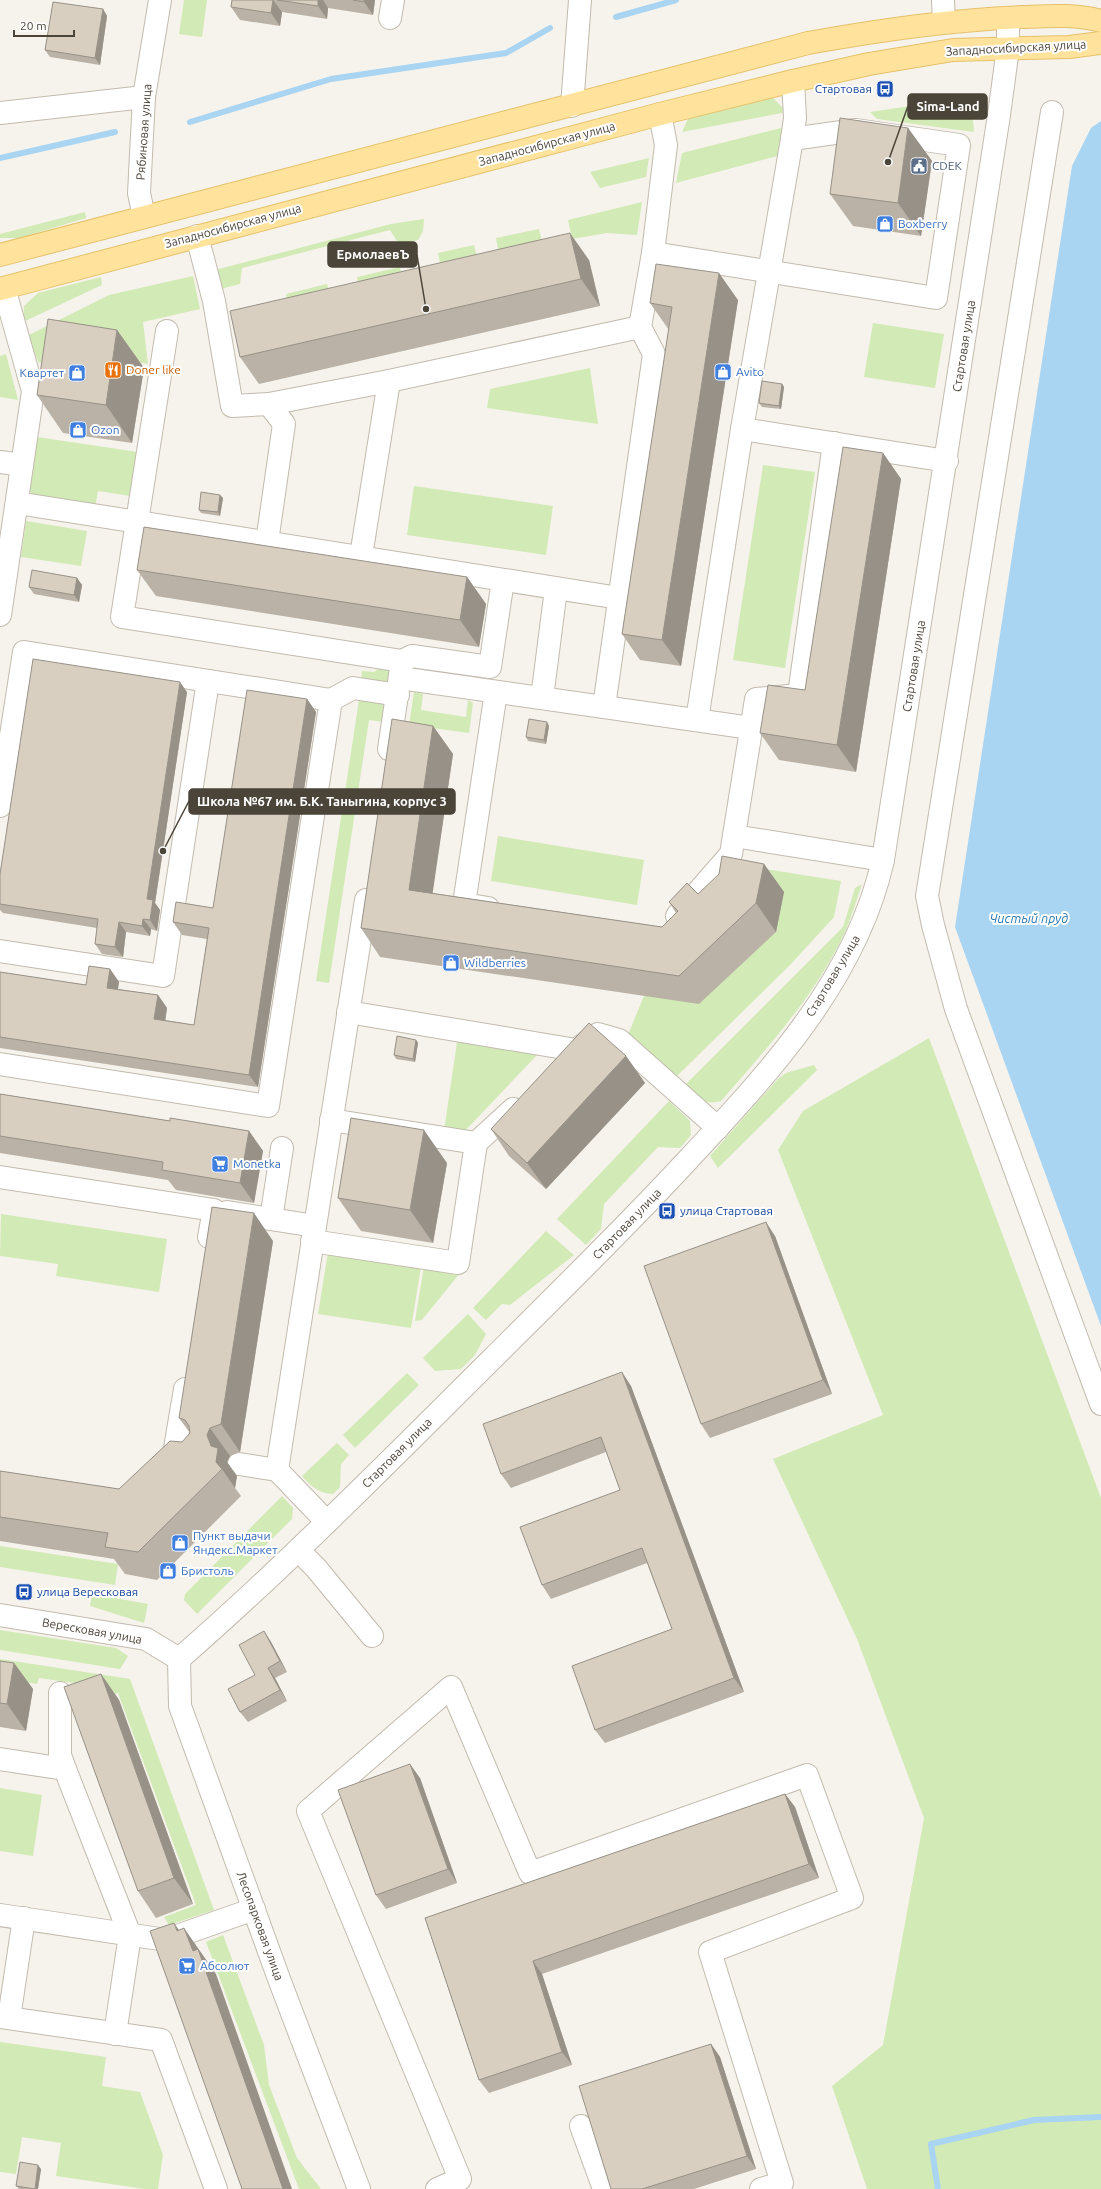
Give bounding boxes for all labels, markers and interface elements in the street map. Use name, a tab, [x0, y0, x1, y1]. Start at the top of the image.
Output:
scale bar	[14, 12, 74, 38]
text: 20 m	[20, 19, 47, 32]
street label: Западносибирская улица	[945, 37, 1087, 58]
bus stop icon: Стартовая	[875, 79, 895, 99]
place label: Стартовая	[815, 82, 872, 95]
street label: Рябиновая улица	[134, 83, 153, 181]
callout: Sima-Land	[908, 94, 987, 119]
text: Sima-Land	[916, 99, 980, 113]
street label: Западносибирская улица	[477, 119, 617, 168]
public building icon: CDEK	[909, 156, 929, 176]
place label: CDEK	[932, 159, 963, 172]
street label: Западносибирская улица	[163, 201, 303, 250]
shop icon: Boxberry	[875, 214, 895, 234]
place label: Boxberry	[898, 217, 948, 230]
callout: ЕрмолаевЪ	[328, 242, 417, 267]
text: ЕрмолаевЪ	[336, 247, 410, 261]
street label: Стартовая улица	[950, 299, 977, 393]
restaurant icon: Doner like	[103, 360, 123, 380]
shop icon: Avito	[713, 362, 733, 382]
shop icon: Квартет	[67, 363, 87, 383]
place label: Doner like	[126, 363, 181, 376]
place label: Avito	[736, 365, 764, 378]
place label: Квартет	[20, 366, 65, 379]
shop icon: Ozon	[68, 420, 88, 440]
place label: Ozon	[91, 423, 120, 436]
street label: Стартовая улица	[900, 619, 927, 713]
callout: Школа №67 им. Б.К. Таныгина, корпус 3	[189, 789, 455, 814]
text: Школа №67 им. Б.К. Таныгина, корпус 3	[197, 794, 447, 808]
water label: Чистый пруд	[990, 911, 1068, 925]
street label: Стартовая улица	[803, 933, 862, 1019]
shop icon: Wildberries	[441, 953, 461, 973]
place label: Wildberries	[464, 956, 526, 969]
supermarket icon: Monetka	[210, 1154, 230, 1174]
place label: Monetka	[233, 1157, 281, 1170]
street label: Стартовая улица	[590, 1186, 664, 1262]
bus stop icon: улица Стартовая	[657, 1201, 677, 1221]
place label: улица Стартовая	[680, 1204, 773, 1217]
street label: Стартовая улица	[359, 1415, 434, 1490]
place label: Пункт выдачи Яндекс.Маркет	[193, 1529, 278, 1556]
shop icon: Пункт выдачи Яндекс.Маркет	[170, 1533, 190, 1553]
shop icon: Бристоль	[158, 1561, 178, 1581]
place label: Бристоль	[181, 1564, 234, 1577]
bus stop icon: улица Вересковая	[14, 1582, 34, 1602]
place label: улица Вересковая	[37, 1585, 138, 1598]
street label: Вересковая улица	[41, 1615, 143, 1646]
street label: Лесопарковая улица	[235, 1869, 286, 1982]
supermarket icon: Абсолют	[177, 1956, 197, 1976]
place label: Абсолют	[200, 1959, 250, 1972]

